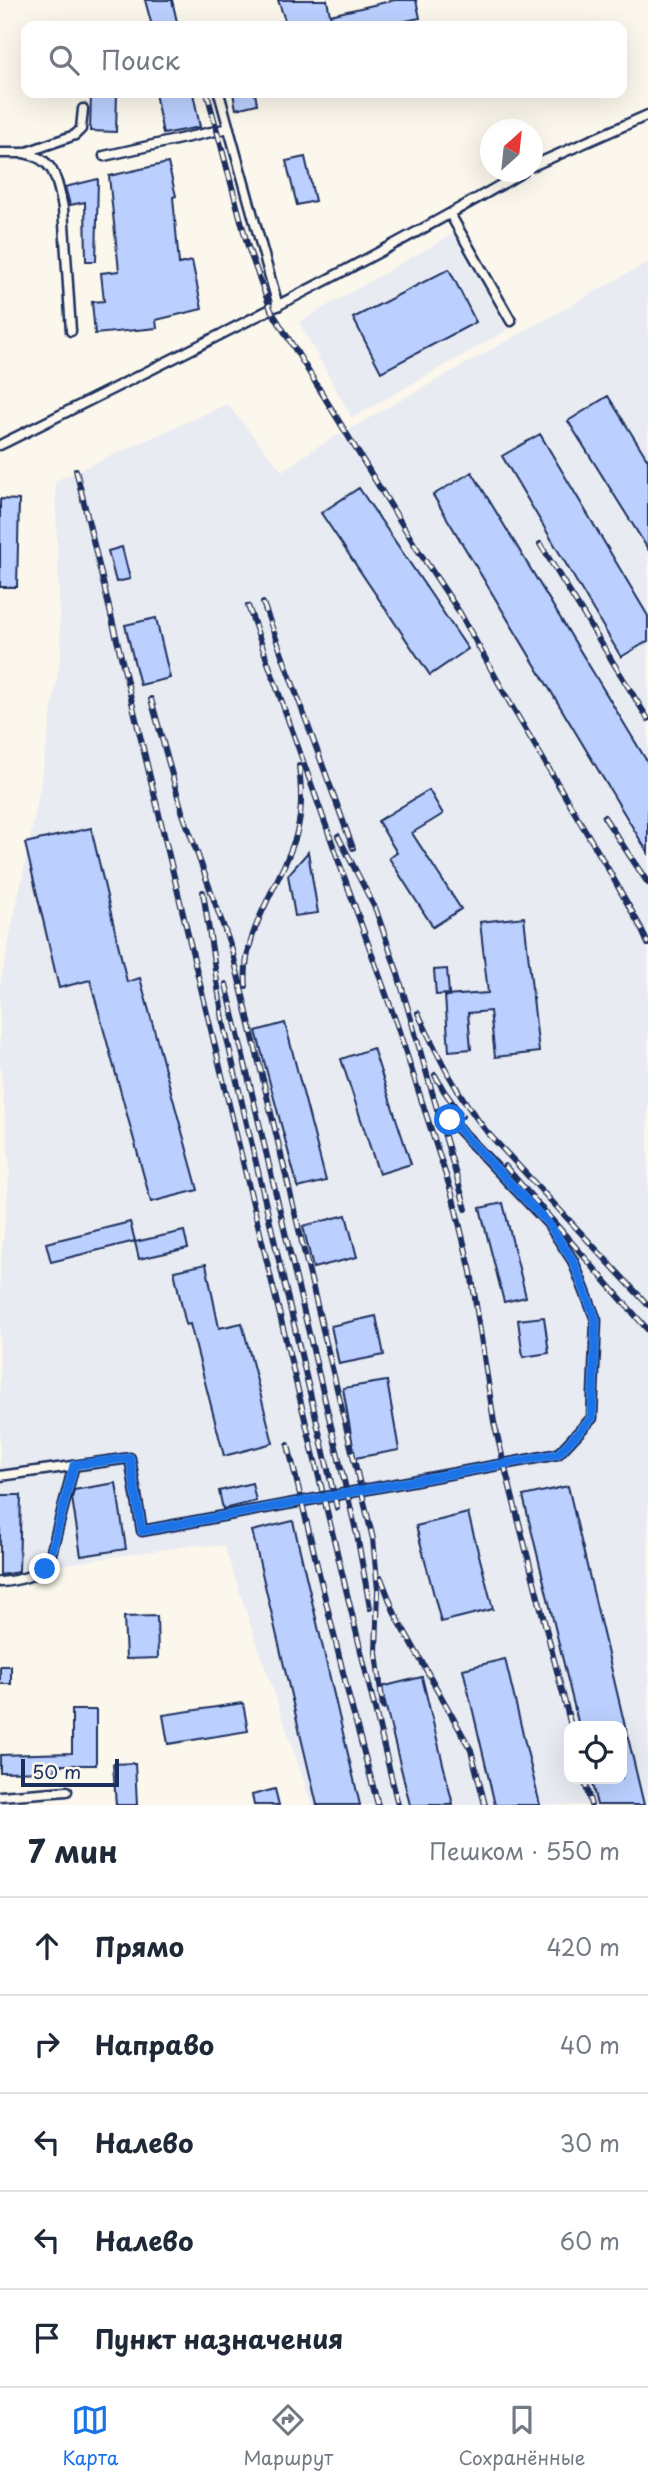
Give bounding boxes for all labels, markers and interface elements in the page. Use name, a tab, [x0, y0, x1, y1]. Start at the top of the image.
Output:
search box	[21, 21, 627, 98]
text: Поиск	[101, 40, 180, 79]
icon: search	[45, 41, 83, 79]
north arrow	[480, 119, 543, 182]
route start	[434, 1104, 465, 1135]
route end	[29, 1553, 60, 1584]
map controls	[564, 1721, 627, 1784]
button: locate	[564, 1721, 627, 1784]
scale bar	[21, 1756, 119, 1788]
text: 50 m	[32, 1757, 81, 1785]
text: 7 мин	[28, 1828, 118, 1873]
text: Пешком · 550 m	[429, 1833, 620, 1868]
icon: ahead	[28, 1927, 66, 1965]
text: Прямо	[95, 1927, 184, 1966]
text: 420 m	[546, 1929, 620, 1964]
icon: right	[28, 2025, 66, 2063]
text: Направо	[95, 2025, 214, 2064]
text: 40 m	[560, 2027, 620, 2062]
icon: left	[28, 2123, 66, 2161]
text: Налево	[95, 2123, 193, 2162]
text: 30 m	[559, 2125, 620, 2160]
icon: left	[28, 2221, 66, 2259]
text: Налево	[95, 2221, 193, 2260]
text: 60 m	[560, 2223, 620, 2258]
icon: arrive	[28, 2319, 66, 2357]
text: Пункт назначения	[95, 2319, 343, 2358]
tab: Карта	[63, 2401, 118, 2471]
tab: Маршрут	[243, 2401, 333, 2471]
tab: Сохранённые	[458, 2401, 585, 2471]

